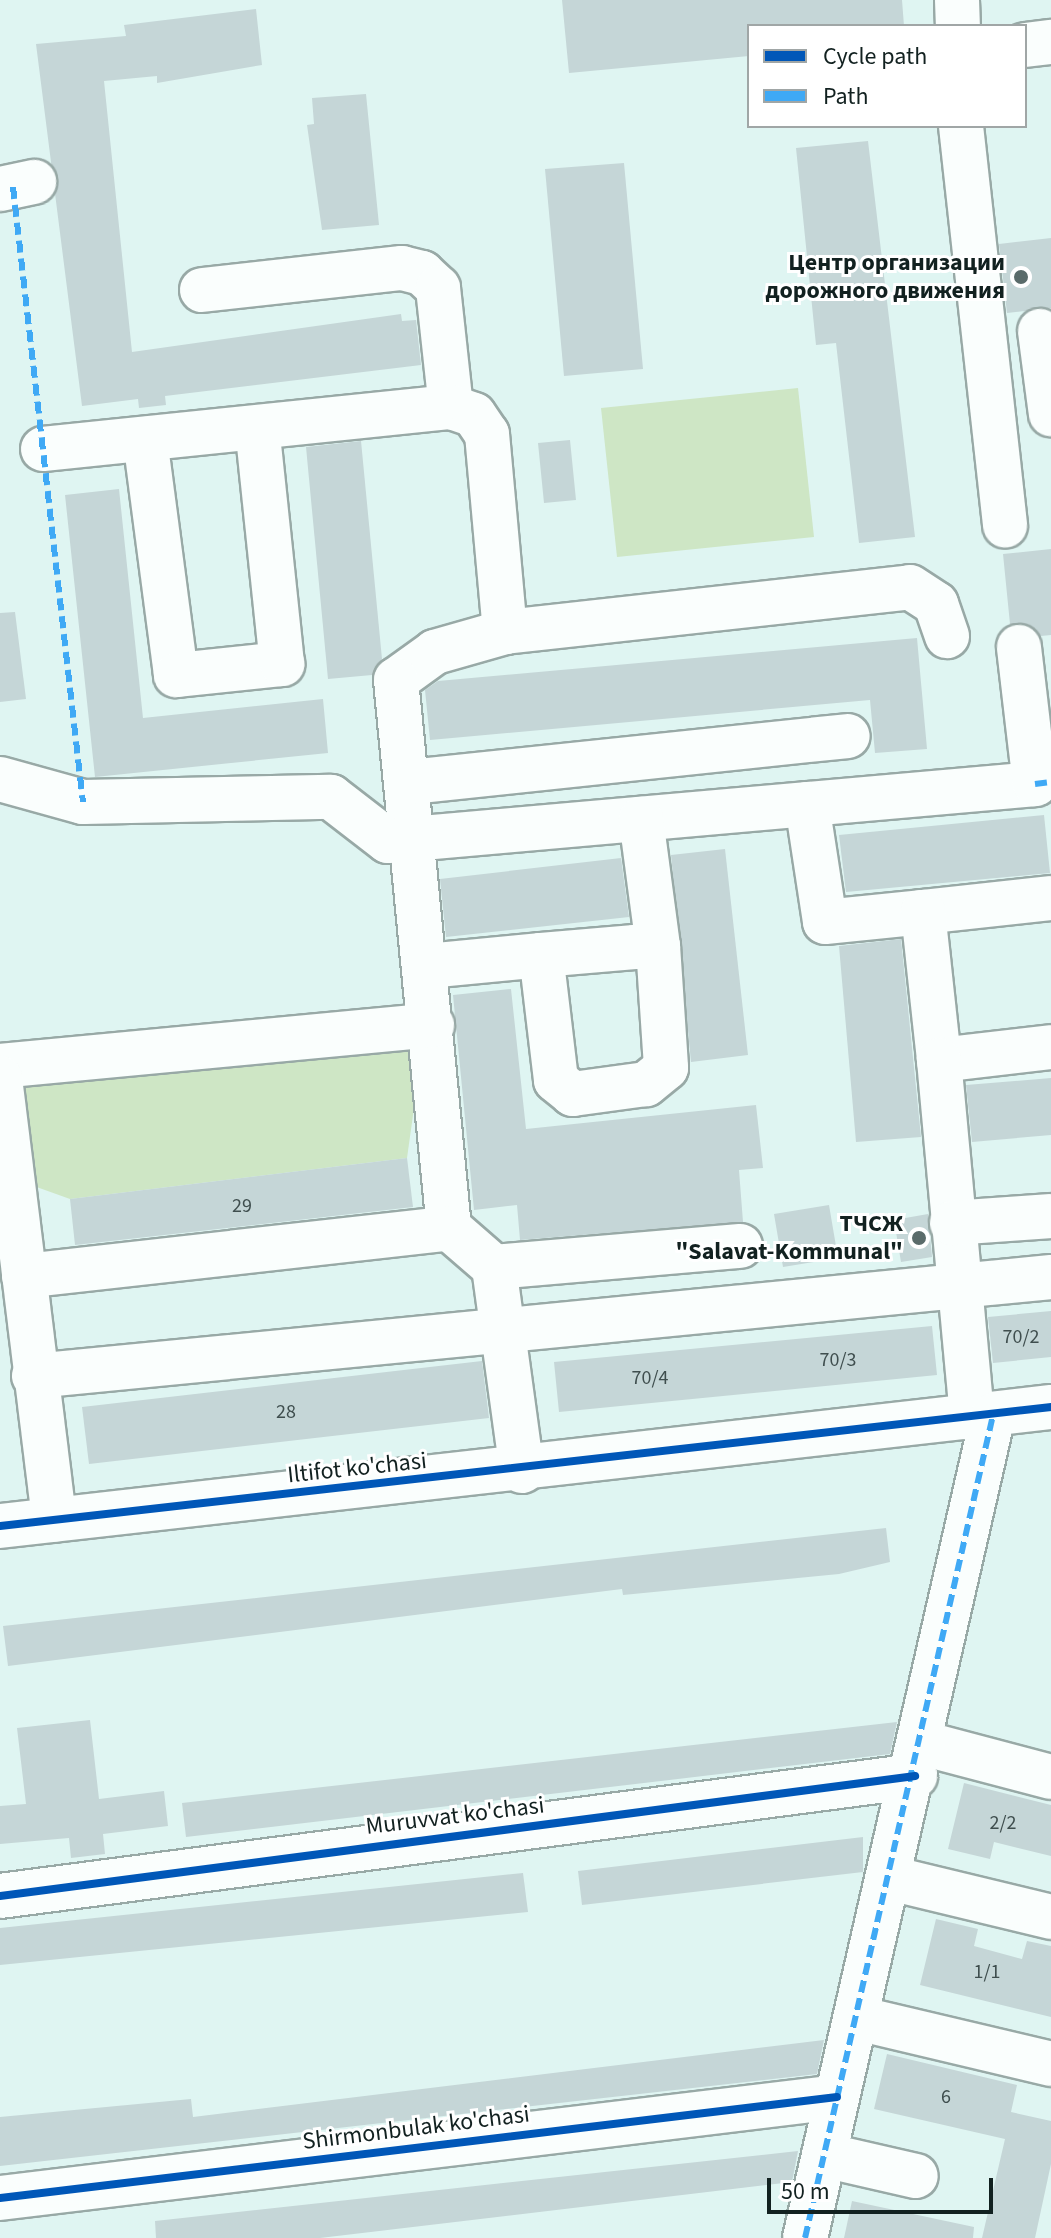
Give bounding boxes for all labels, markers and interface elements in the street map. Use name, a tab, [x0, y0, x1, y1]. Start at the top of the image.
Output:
legend	[747, 24, 1027, 128]
text: Cycle path	[823, 39, 927, 74]
text: Path	[823, 79, 869, 114]
place label: Центр организации дорожного движения	[765, 249, 1005, 305]
marker: Центр организации дорожного движения	[1012, 268, 1030, 286]
house number: 29	[232, 1194, 252, 1218]
place label: ТЧСЖ "Salavat-Kommunal"	[676, 1210, 903, 1266]
marker: ТЧСЖ "Salavat-Kommunal"	[910, 1229, 928, 1247]
house number: 70/2	[1003, 1325, 1039, 1349]
house number: 70/3	[820, 1348, 856, 1372]
house number: 70/4	[632, 1366, 668, 1390]
house number: 28	[276, 1400, 296, 1424]
street label: Iltifot ko'chasi	[286, 1446, 428, 1490]
street label: Muruvvat ko'chasi	[364, 1791, 546, 1841]
house number: 2/2	[990, 1811, 1016, 1835]
house number: 1/1	[974, 1960, 1000, 1984]
house number: 6	[941, 2085, 951, 2109]
street label: Shirmonbulak ko'chasi	[301, 2100, 531, 2156]
scale bar	[771, 2162, 997, 2212]
text: 50 m	[781, 2174, 830, 2209]

